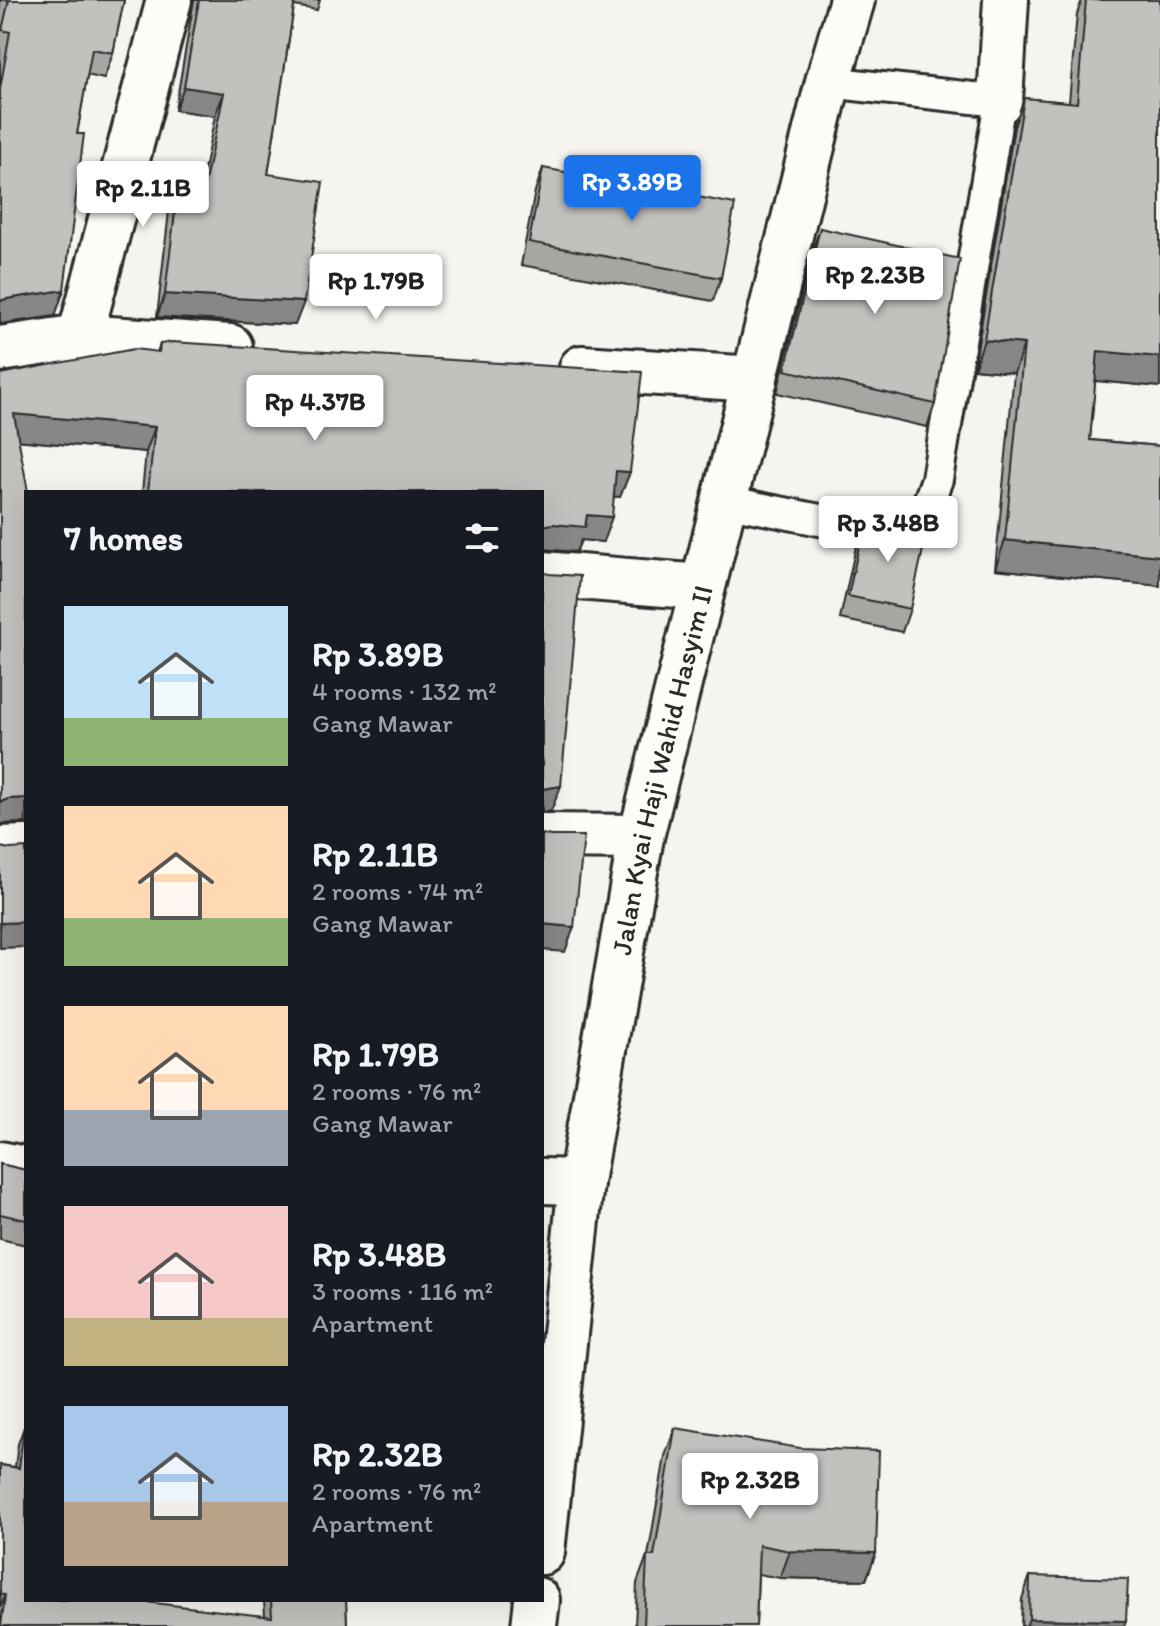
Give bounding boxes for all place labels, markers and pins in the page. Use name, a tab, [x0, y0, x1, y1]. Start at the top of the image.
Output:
pin: Rp 3.89B	[549, 155, 715, 223]
pin: Rp 2.11B	[60, 161, 226, 229]
pin: Rp 2.23B	[792, 248, 958, 316]
pin: Rp 1.79B	[293, 254, 459, 322]
pin: Rp 4.37B	[232, 375, 398, 443]
pin: Rp 3.48B	[805, 496, 971, 564]
pin: Rp 2.32B	[667, 1453, 833, 1521]

